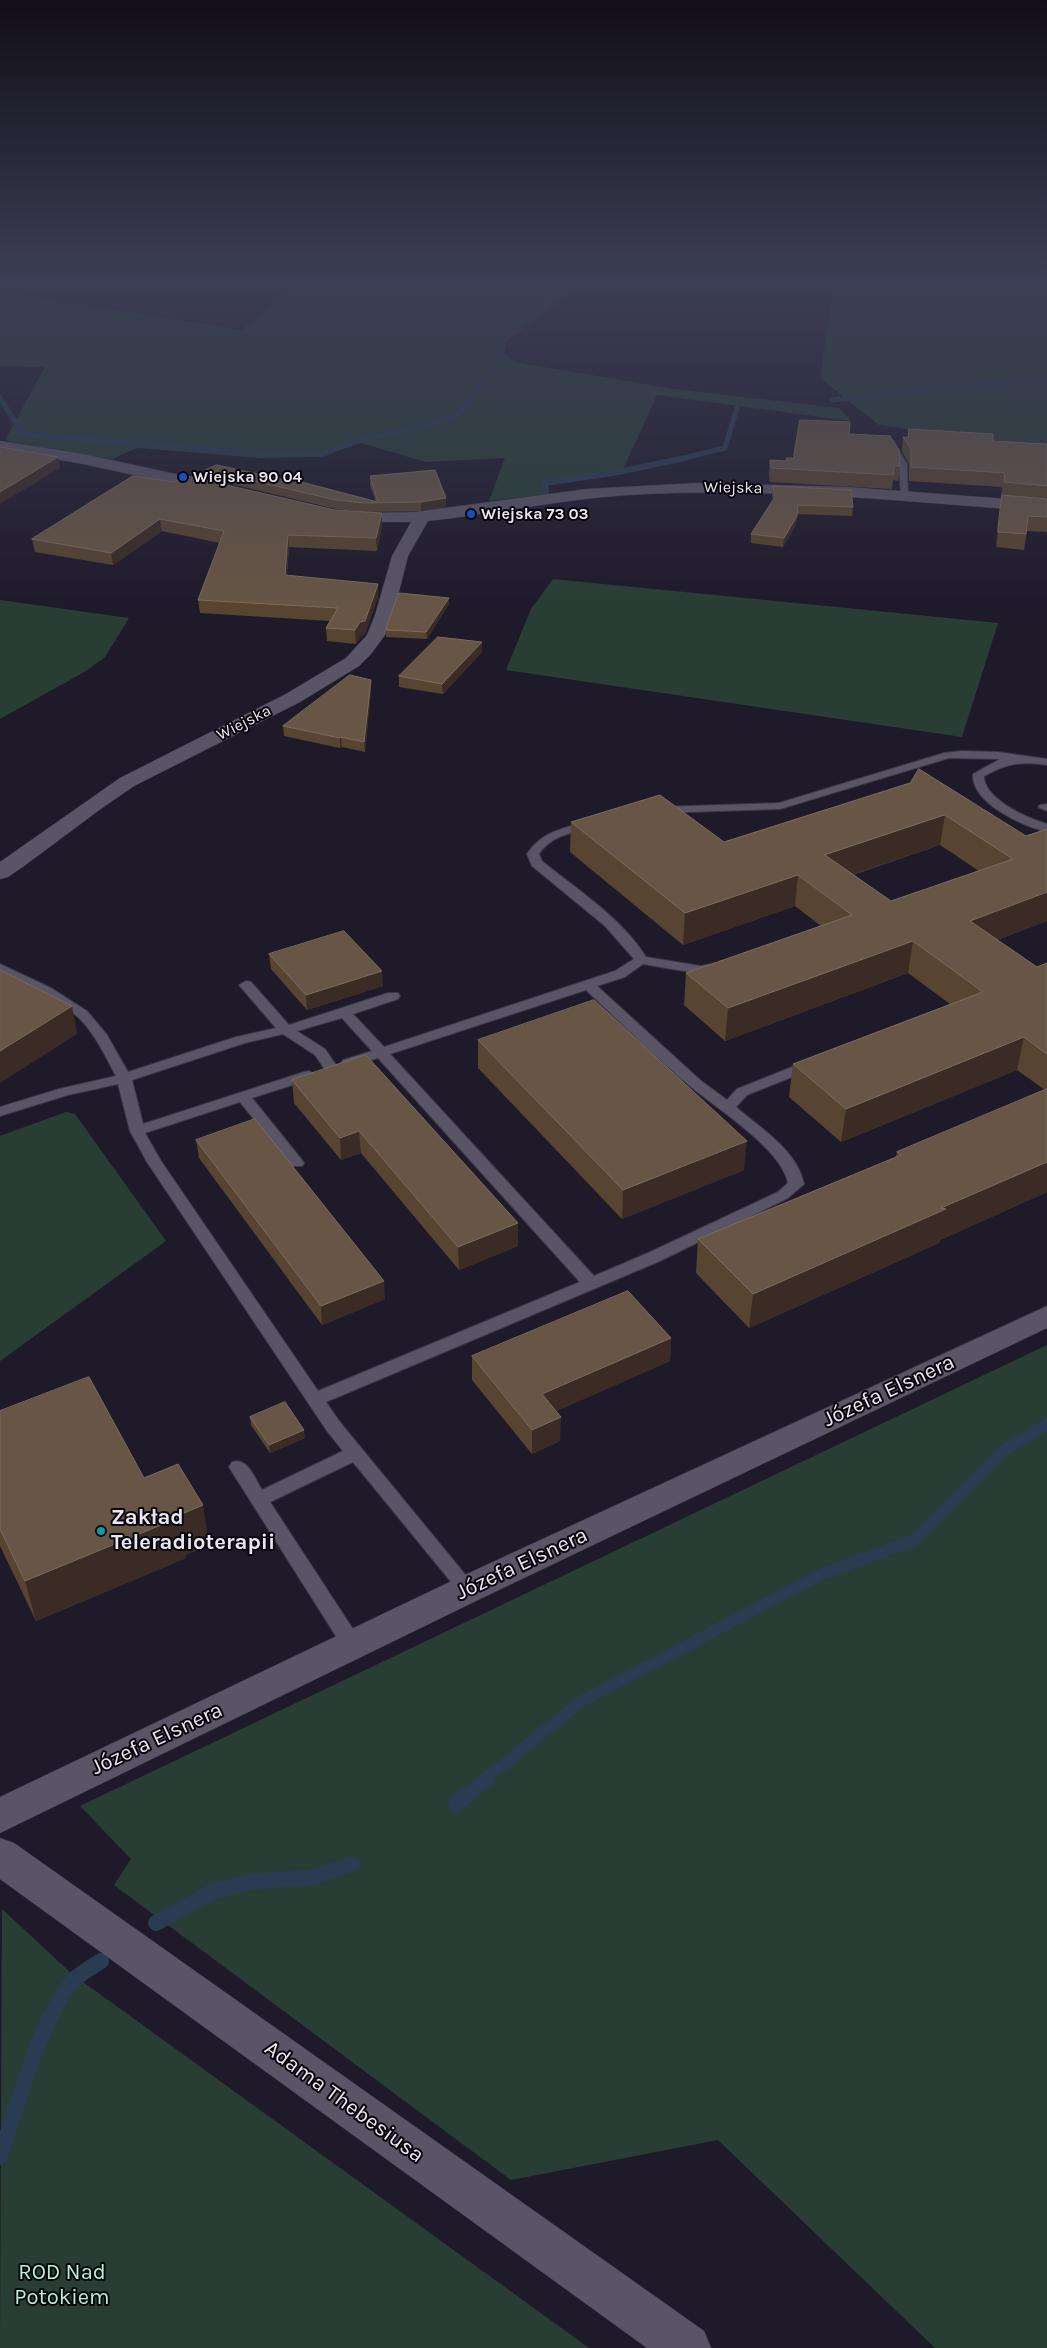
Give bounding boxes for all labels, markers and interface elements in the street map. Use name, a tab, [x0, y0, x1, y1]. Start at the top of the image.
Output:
place label: Wiejska 90 04	[193, 467, 302, 487]
marker: Wiejska 90 04	[177, 471, 189, 483]
street label: Wiejska	[704, 478, 762, 498]
place label: Wiejska 73 03	[481, 504, 589, 524]
marker: Wiejska 73 03	[465, 508, 477, 520]
street label: Wiejska	[214, 701, 274, 745]
street label: Józefa Elsnera	[819, 1349, 959, 1433]
place label: Zakład Teleradioterapii	[111, 1505, 275, 1556]
street label: Józefa Elsnera	[452, 1522, 592, 1606]
marker: Zakład Teleradioterapii	[95, 1525, 107, 1537]
street label: Józefa Elsnera	[87, 1697, 227, 1781]
street label: Adama Thebesiusa	[259, 2035, 429, 2169]
park label: ROD Nad Potokiem	[14, 2260, 110, 2312]

